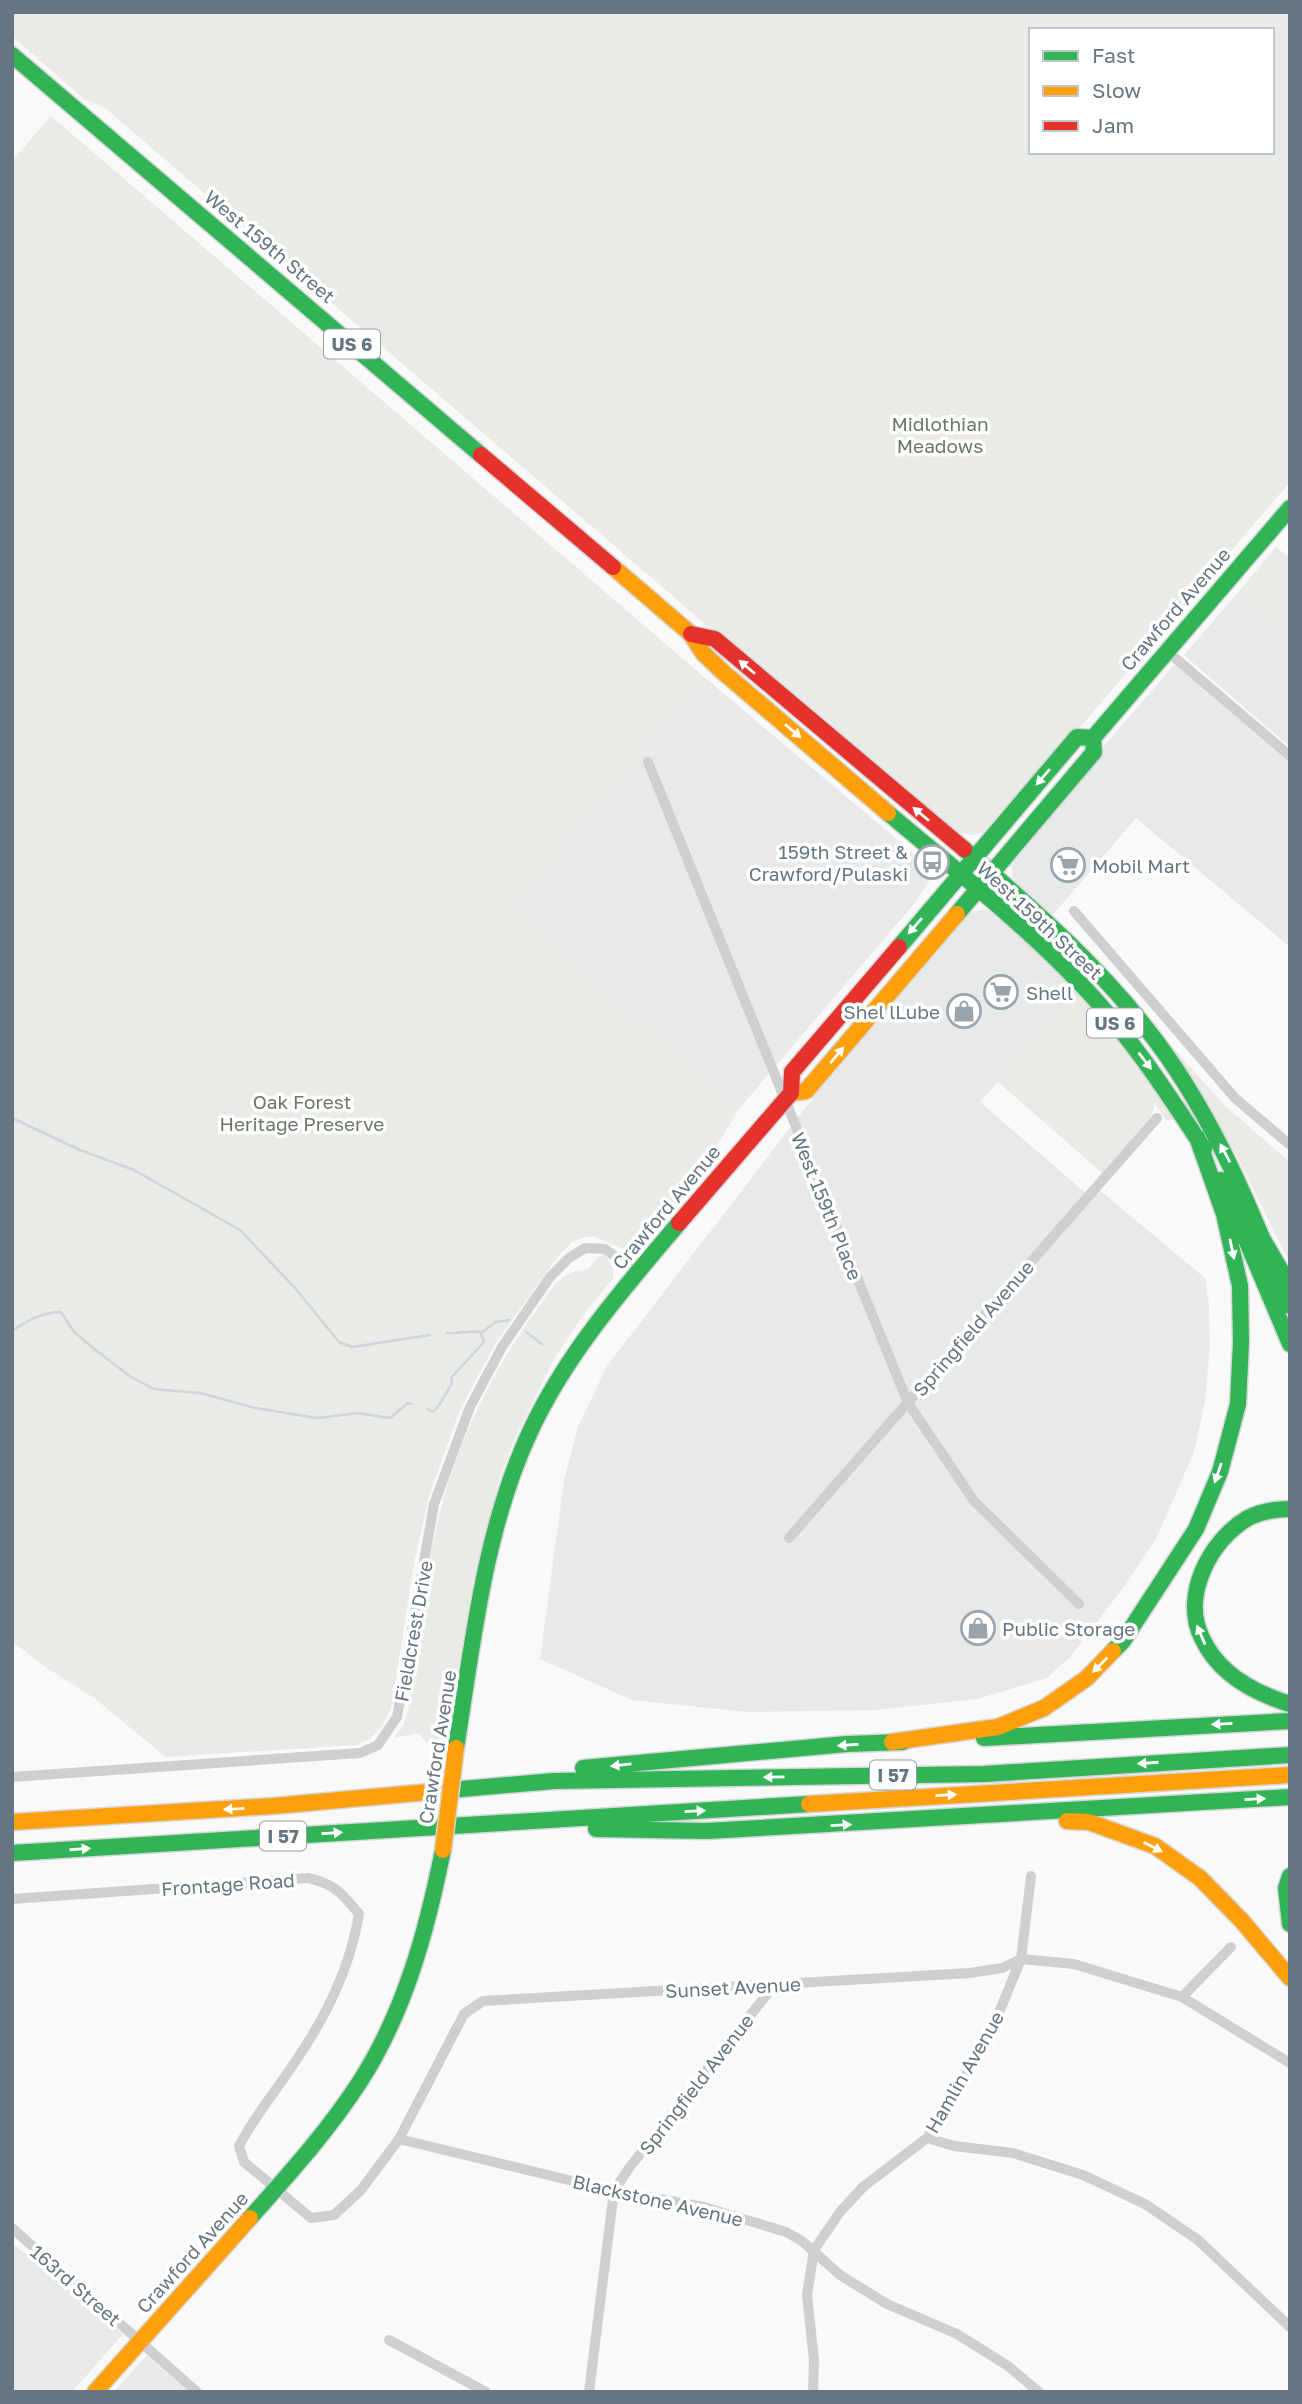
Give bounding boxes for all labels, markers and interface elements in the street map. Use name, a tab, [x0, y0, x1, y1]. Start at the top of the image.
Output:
legend	[1029, 28, 1274, 154]
text: Fast	[1092, 42, 1135, 68]
text: Slow	[1092, 77, 1141, 103]
text: Jam	[1092, 112, 1134, 138]
street label: West 159th Street	[200, 185, 340, 307]
road number: US 6	[324, 330, 380, 358]
park label: Midlothian Meadows	[891, 412, 989, 457]
street label: Crawford Avenue	[1115, 543, 1235, 675]
one-way arrow	[739, 660, 756, 675]
one-way arrow	[784, 724, 802, 739]
one-way arrow	[1035, 768, 1051, 786]
one-way arrow	[912, 806, 930, 822]
place label: 159th Street & Crawford/Pulaski	[749, 840, 908, 885]
bus stop icon: 159th Street & Crawford/Pulaski	[913, 843, 951, 881]
supermarket icon: Mobil Mart	[1049, 846, 1087, 884]
place label: Mobil Mart	[1092, 854, 1190, 877]
street label: West 159th Street	[973, 856, 1107, 984]
one-way arrow	[907, 917, 923, 935]
supermarket icon: Shell	[982, 973, 1020, 1011]
place label: Shell	[1026, 981, 1073, 1004]
shop icon: Shel lLube	[945, 992, 983, 1030]
place label: Shel lLube	[844, 1000, 940, 1023]
road number: US 6	[1087, 1008, 1143, 1038]
one-way arrow	[829, 1046, 844, 1063]
one-way arrow	[1137, 1052, 1151, 1070]
park label: Oak Forest Heritage Preserve	[220, 1090, 384, 1135]
street label: West 159th Place	[787, 1129, 867, 1283]
street label: Crawford Avenue	[607, 1140, 725, 1274]
one-way arrow	[1219, 1143, 1230, 1163]
one-way arrow	[1226, 1238, 1237, 1260]
street label: Springfield Avenue	[908, 1255, 1038, 1401]
one-way arrow	[1213, 1462, 1224, 1483]
street label: Fieldcrest Drive	[389, 1559, 437, 1703]
shop icon: Public Storage	[959, 1609, 997, 1647]
place label: Public Storage	[1002, 1617, 1135, 1640]
one-way arrow	[1195, 1625, 1207, 1645]
one-way arrow	[1091, 1656, 1108, 1673]
street label: Crawford Avenue	[413, 1668, 461, 1826]
one-way arrow	[1210, 1718, 1232, 1729]
one-way arrow	[836, 1739, 858, 1750]
one-way arrow	[1137, 1758, 1159, 1769]
one-way arrow	[610, 1759, 632, 1770]
road number: I 57	[870, 1760, 916, 1790]
one-way arrow	[763, 1772, 785, 1783]
one-way arrow	[935, 1790, 957, 1801]
one-way arrow	[1244, 1793, 1266, 1804]
one-way arrow	[222, 1804, 244, 1815]
one-way arrow	[684, 1805, 706, 1816]
one-way arrow	[830, 1819, 852, 1830]
road number: I 57	[260, 1822, 306, 1850]
one-way arrow	[321, 1827, 343, 1838]
one-way arrow	[1143, 1840, 1163, 1852]
one-way arrow	[70, 1843, 92, 1854]
street label: Frontage Road	[160, 1868, 296, 1900]
street label: Sunset Avenue	[665, 1972, 801, 2002]
street label: Hamlin Avenue	[920, 2007, 1008, 2137]
street label: Springfield Avenue	[634, 2009, 758, 2159]
street label: Blackstone Avenue	[571, 2169, 745, 2231]
street label: Crawford Avenue	[131, 2187, 253, 2317]
street label: 163rd Street	[26, 2240, 126, 2330]

